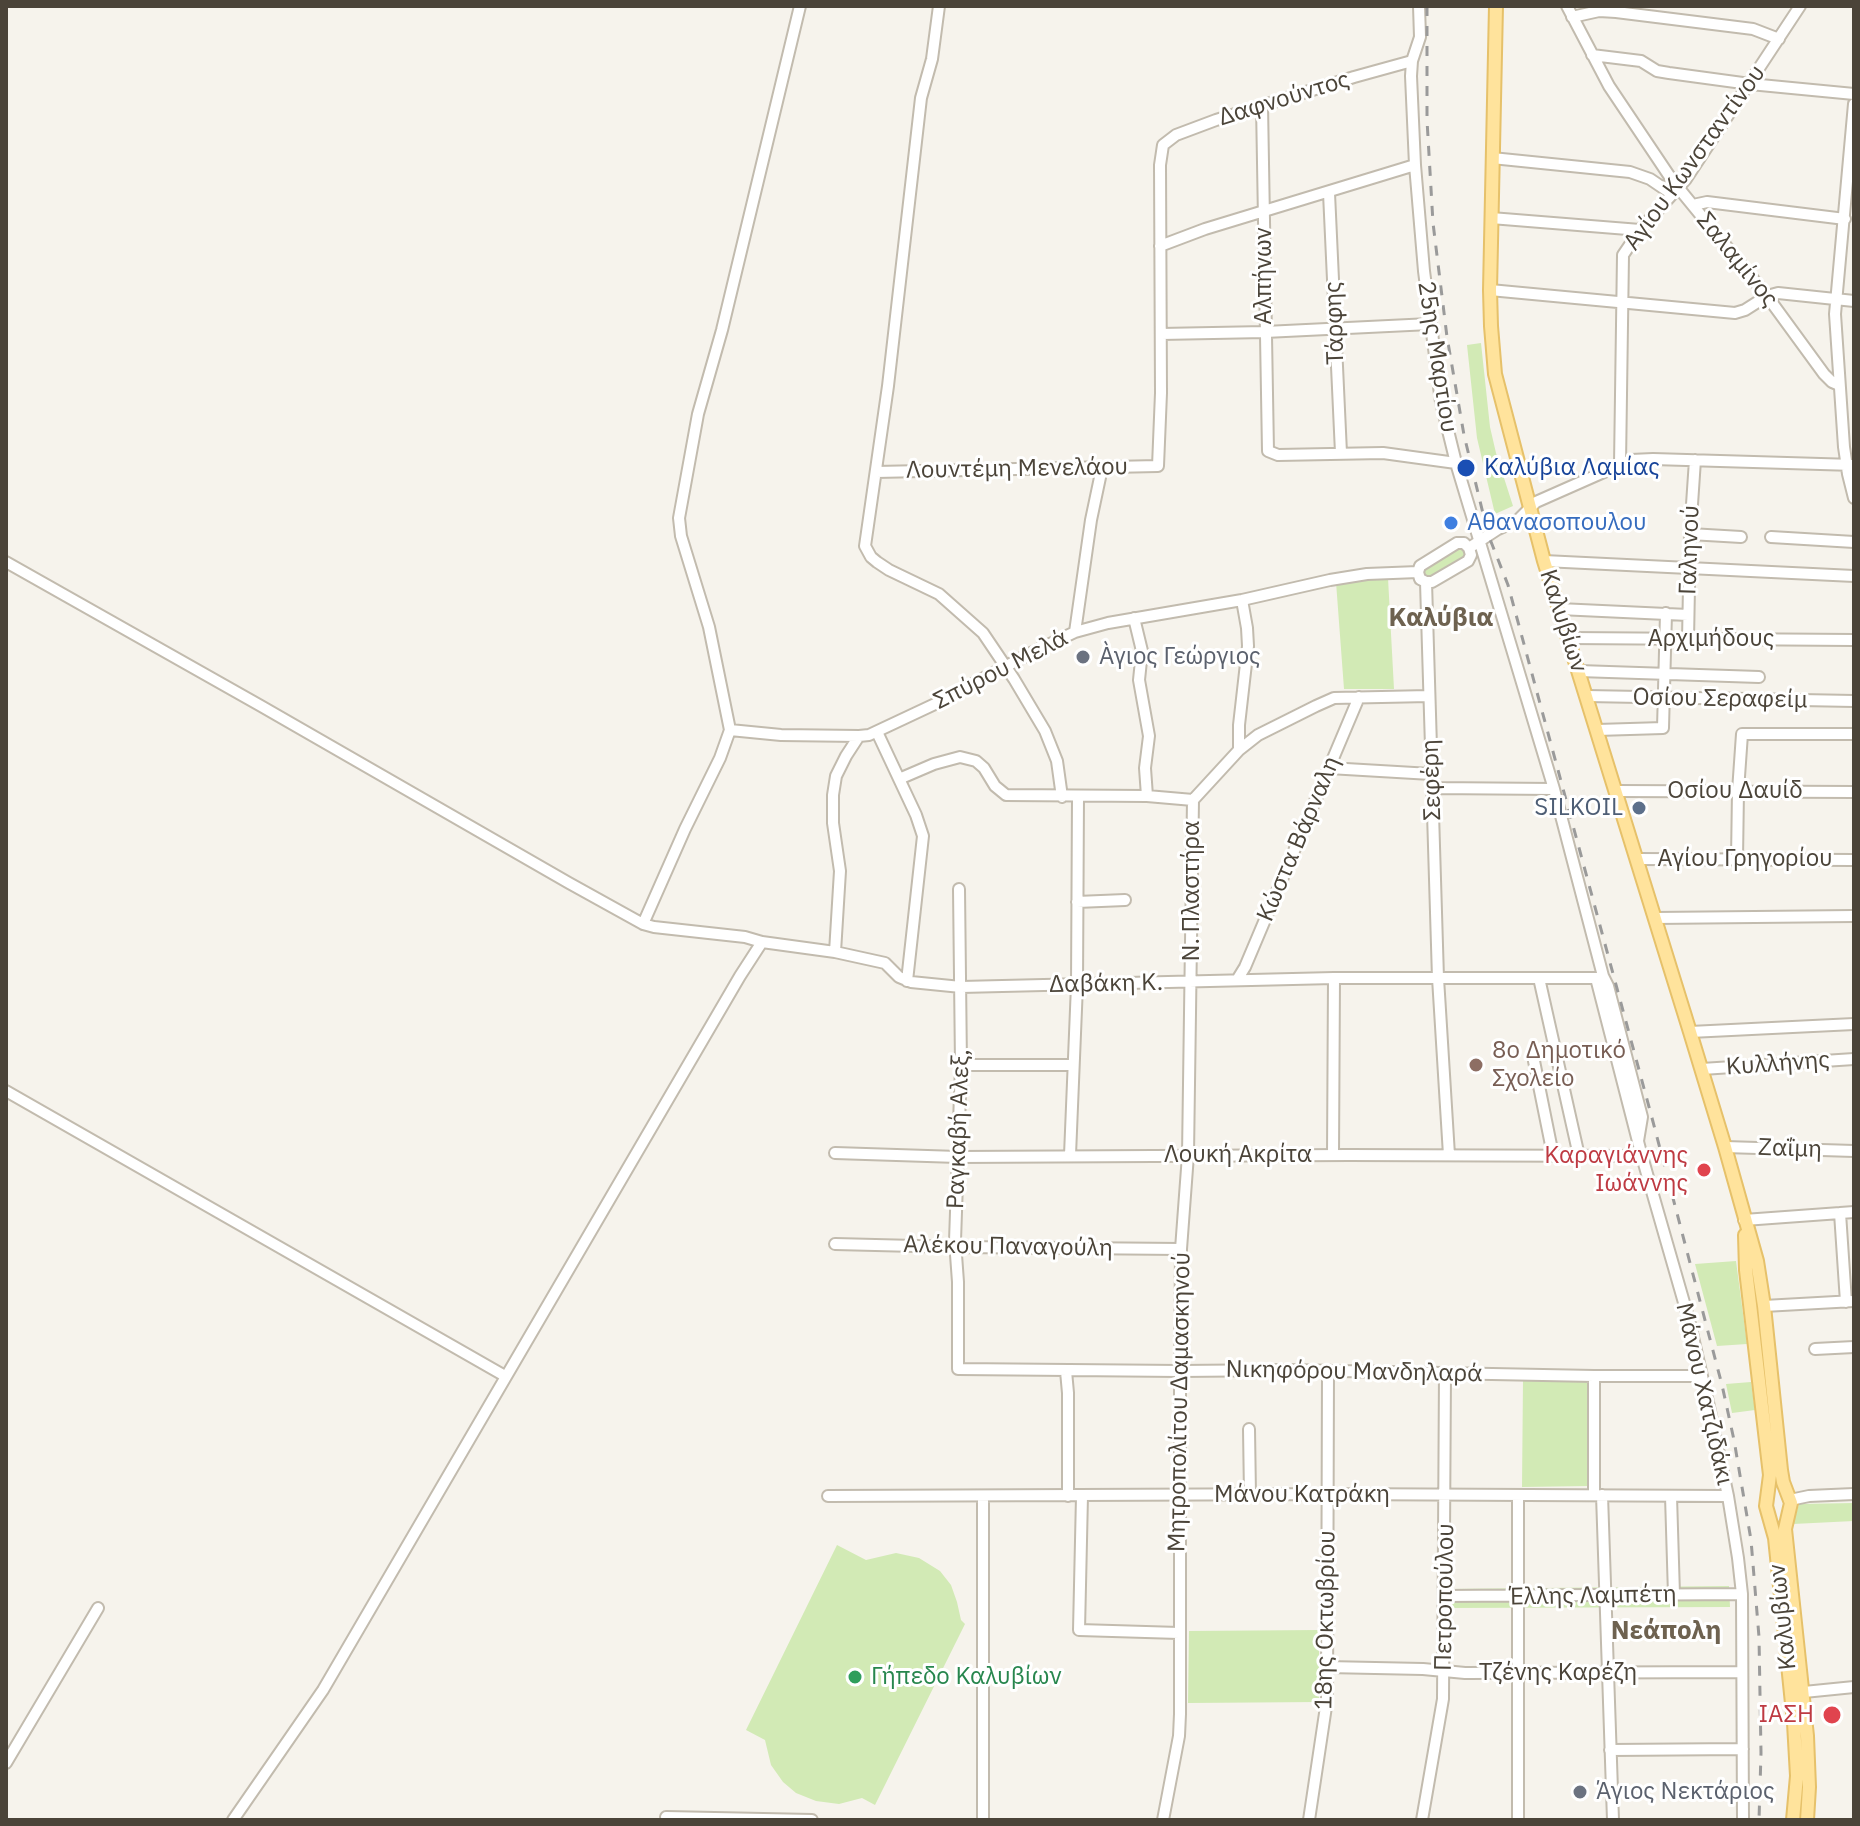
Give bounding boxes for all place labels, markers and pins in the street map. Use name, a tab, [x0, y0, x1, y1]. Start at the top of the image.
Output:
place label: Καλύβια Λαμίας	[1484, 454, 1660, 482]
marker: Καλύβια Λαμίας	[1455, 457, 1477, 479]
place label: Αθανασοπουλου	[1467, 509, 1647, 537]
marker: Αθανασοπουλου	[1442, 514, 1460, 532]
place label: Ὰγιος Γεώργιος	[1099, 643, 1261, 671]
marker: Ὰγιος Γεώργιος	[1074, 648, 1092, 666]
place label: SILKOIL	[1534, 794, 1623, 822]
marker: SILKOIL	[1630, 799, 1648, 817]
place label: 8ο Δημοτικό Σχολείο	[1492, 1037, 1626, 1093]
marker: 8ο Δημοτικό Σχολείο	[1467, 1056, 1485, 1074]
place label: Καραγιάννης Ιωάννης	[1544, 1142, 1688, 1198]
marker: Καραγιάννης Ιωάννης	[1695, 1161, 1713, 1179]
place label: Γήπεδο Καλυβίων	[871, 1663, 1062, 1691]
marker: Γήπεδο Καλυβίων	[846, 1668, 864, 1686]
place label: ΙΑΣΗ	[1758, 1701, 1814, 1729]
marker: ΙΑΣΗ	[1821, 1704, 1843, 1726]
place label: Άγιος Νεκτάριος	[1596, 1778, 1775, 1806]
marker: Άγιος Νεκτάριος	[1571, 1783, 1589, 1801]

